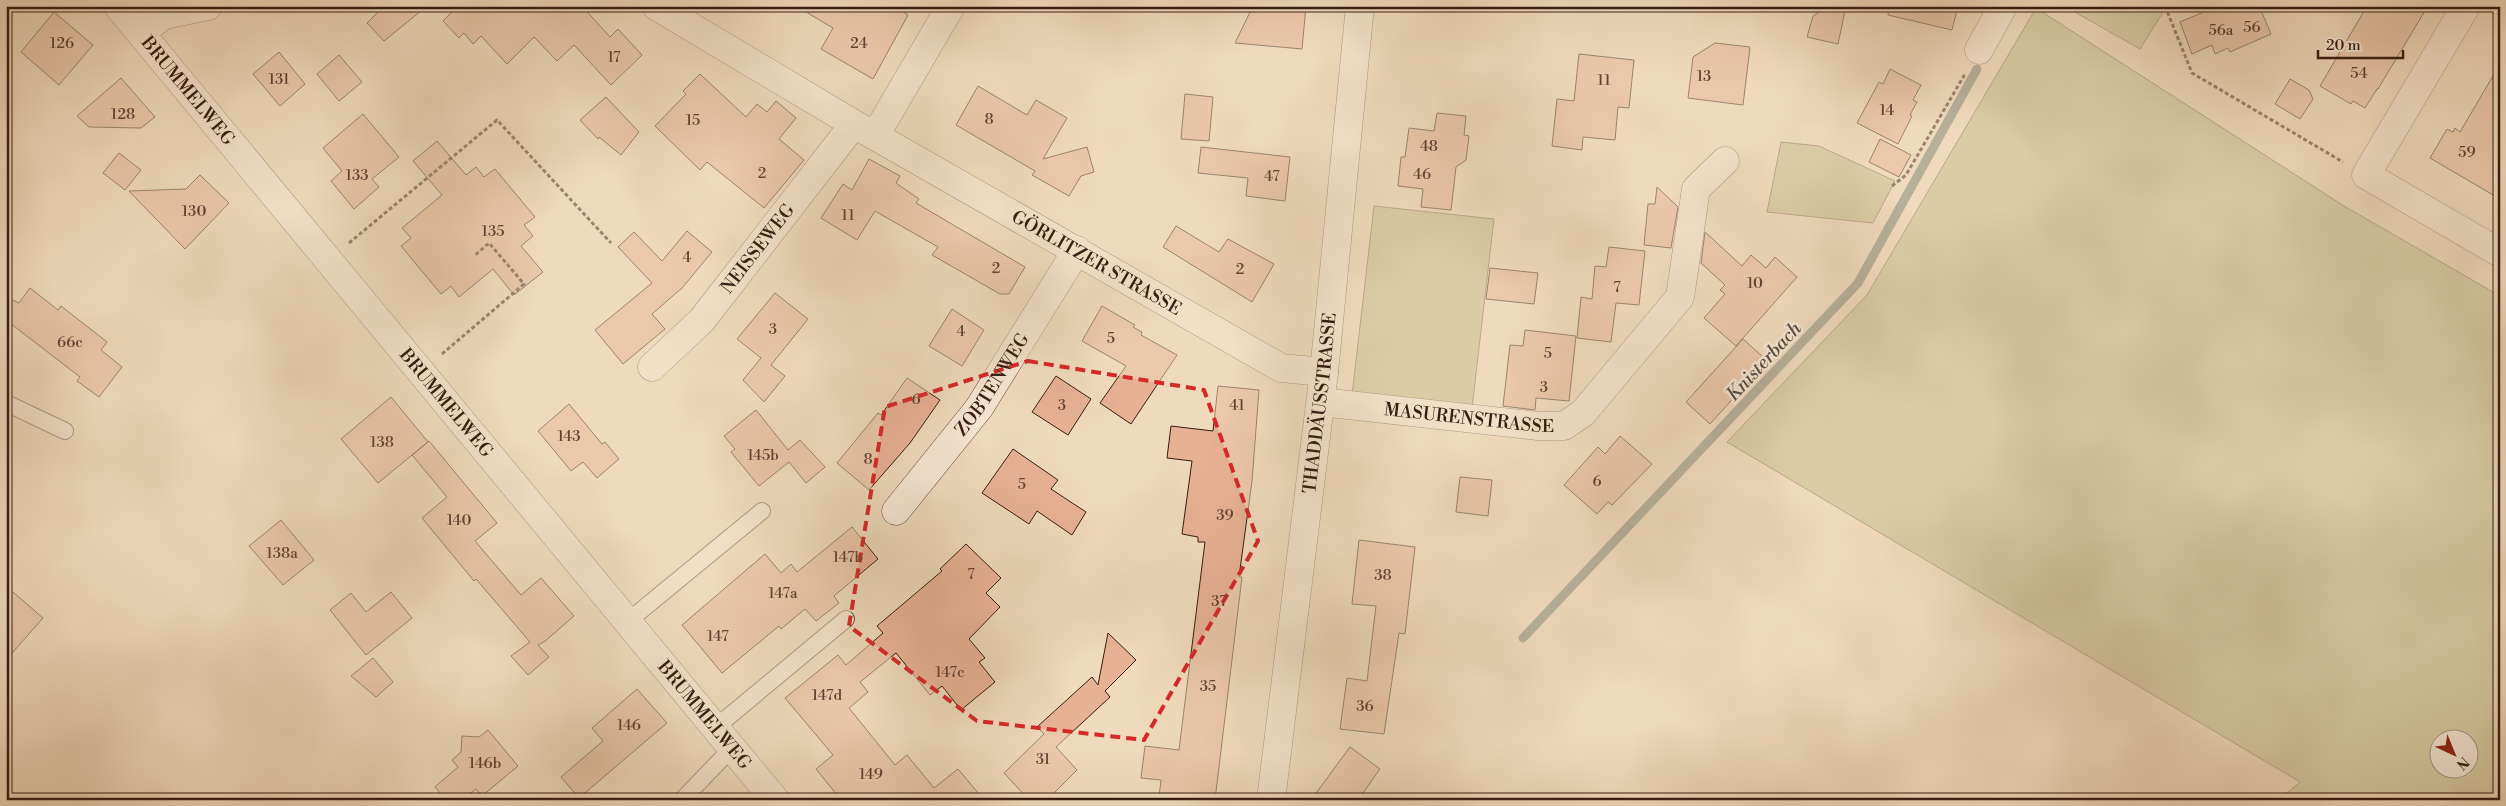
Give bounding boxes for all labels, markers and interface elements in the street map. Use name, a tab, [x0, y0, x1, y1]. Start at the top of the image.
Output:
house number: 56	[2243, 18, 2261, 37]
house number: 56a	[2209, 21, 2234, 40]
scale bar	[2318, 28, 2404, 60]
street label: BRUMMELWEG	[135, 31, 240, 151]
house number: 126	[50, 34, 74, 53]
house number: 24	[850, 34, 868, 53]
text: 20 m	[2326, 36, 2361, 55]
house number: 17	[607, 48, 621, 67]
house number: 54	[2350, 64, 2368, 83]
house number: 13	[1697, 67, 1711, 86]
house number: 131	[269, 70, 290, 89]
house number: 11	[1597, 71, 1611, 90]
house number: 14	[1880, 101, 1894, 120]
house number: 128	[111, 105, 135, 124]
house number: 8	[984, 110, 994, 129]
house number: 15	[686, 111, 700, 130]
house number: 48	[1420, 137, 1438, 156]
house number: 59	[2458, 143, 2476, 162]
house number: 2	[758, 164, 766, 183]
house number: 46	[1413, 165, 1431, 184]
house number: 133	[345, 166, 369, 185]
house number: 47	[1264, 167, 1280, 186]
street label: NEISSEWEG	[716, 199, 800, 298]
house number: 130	[182, 202, 206, 221]
street label: GÖRLITZER STRASSE	[1007, 205, 1186, 321]
house number: 11	[841, 206, 855, 225]
house number: 135	[481, 222, 505, 241]
house number: 4	[683, 248, 692, 267]
house number: 2	[992, 259, 1000, 278]
house number: 2	[1236, 260, 1244, 279]
house number: 10	[1747, 274, 1763, 293]
house number: 7	[1613, 278, 1621, 297]
street label: THADDÄUSSTRASSE	[1298, 311, 1342, 495]
water label: Knisterbach	[1721, 317, 1807, 406]
house number: 3	[769, 320, 777, 339]
house number: 4	[957, 322, 966, 341]
street label: ZOBTENWEG	[950, 328, 1035, 441]
house number: 5	[1107, 329, 1115, 348]
house number: 66c	[57, 333, 83, 352]
street label: BRUMMELWEG	[393, 343, 498, 463]
house number: 5	[1544, 344, 1552, 363]
house number: 3	[1540, 378, 1548, 397]
house number: 6	[911, 390, 921, 409]
house number: 3	[1058, 396, 1066, 415]
house number: 41	[1229, 396, 1245, 415]
street label: MASURENSTRASSE	[1383, 398, 1554, 438]
house number: 143	[557, 427, 581, 446]
house number: 138	[370, 433, 394, 452]
house number: 145b	[747, 446, 779, 465]
house number: 8	[863, 450, 873, 469]
house number: 6	[1592, 472, 1602, 491]
house number: 5	[1018, 475, 1026, 494]
house number: 39	[1216, 506, 1234, 525]
house number: 140	[447, 511, 471, 530]
house number: 138a	[266, 544, 298, 563]
house number: 147b	[833, 548, 863, 567]
house number: 7	[967, 565, 975, 584]
house number: 38	[1374, 566, 1392, 585]
house number: 147a	[768, 584, 798, 603]
house number: 37	[1211, 592, 1227, 611]
house number: 147	[707, 627, 729, 646]
street label: BRUMMELWEG	[652, 655, 756, 775]
house number: 147c	[935, 663, 965, 682]
house number: 35	[1200, 677, 1216, 696]
house number: 147d	[812, 686, 843, 705]
house number: 36	[1356, 697, 1374, 716]
house number: 146	[617, 716, 641, 735]
north arrow	[2428, 728, 2478, 778]
house number: 31	[1036, 750, 1051, 769]
text: N	[2452, 752, 2473, 773]
house number: 146b	[469, 754, 501, 773]
house number: 149	[859, 765, 883, 784]

